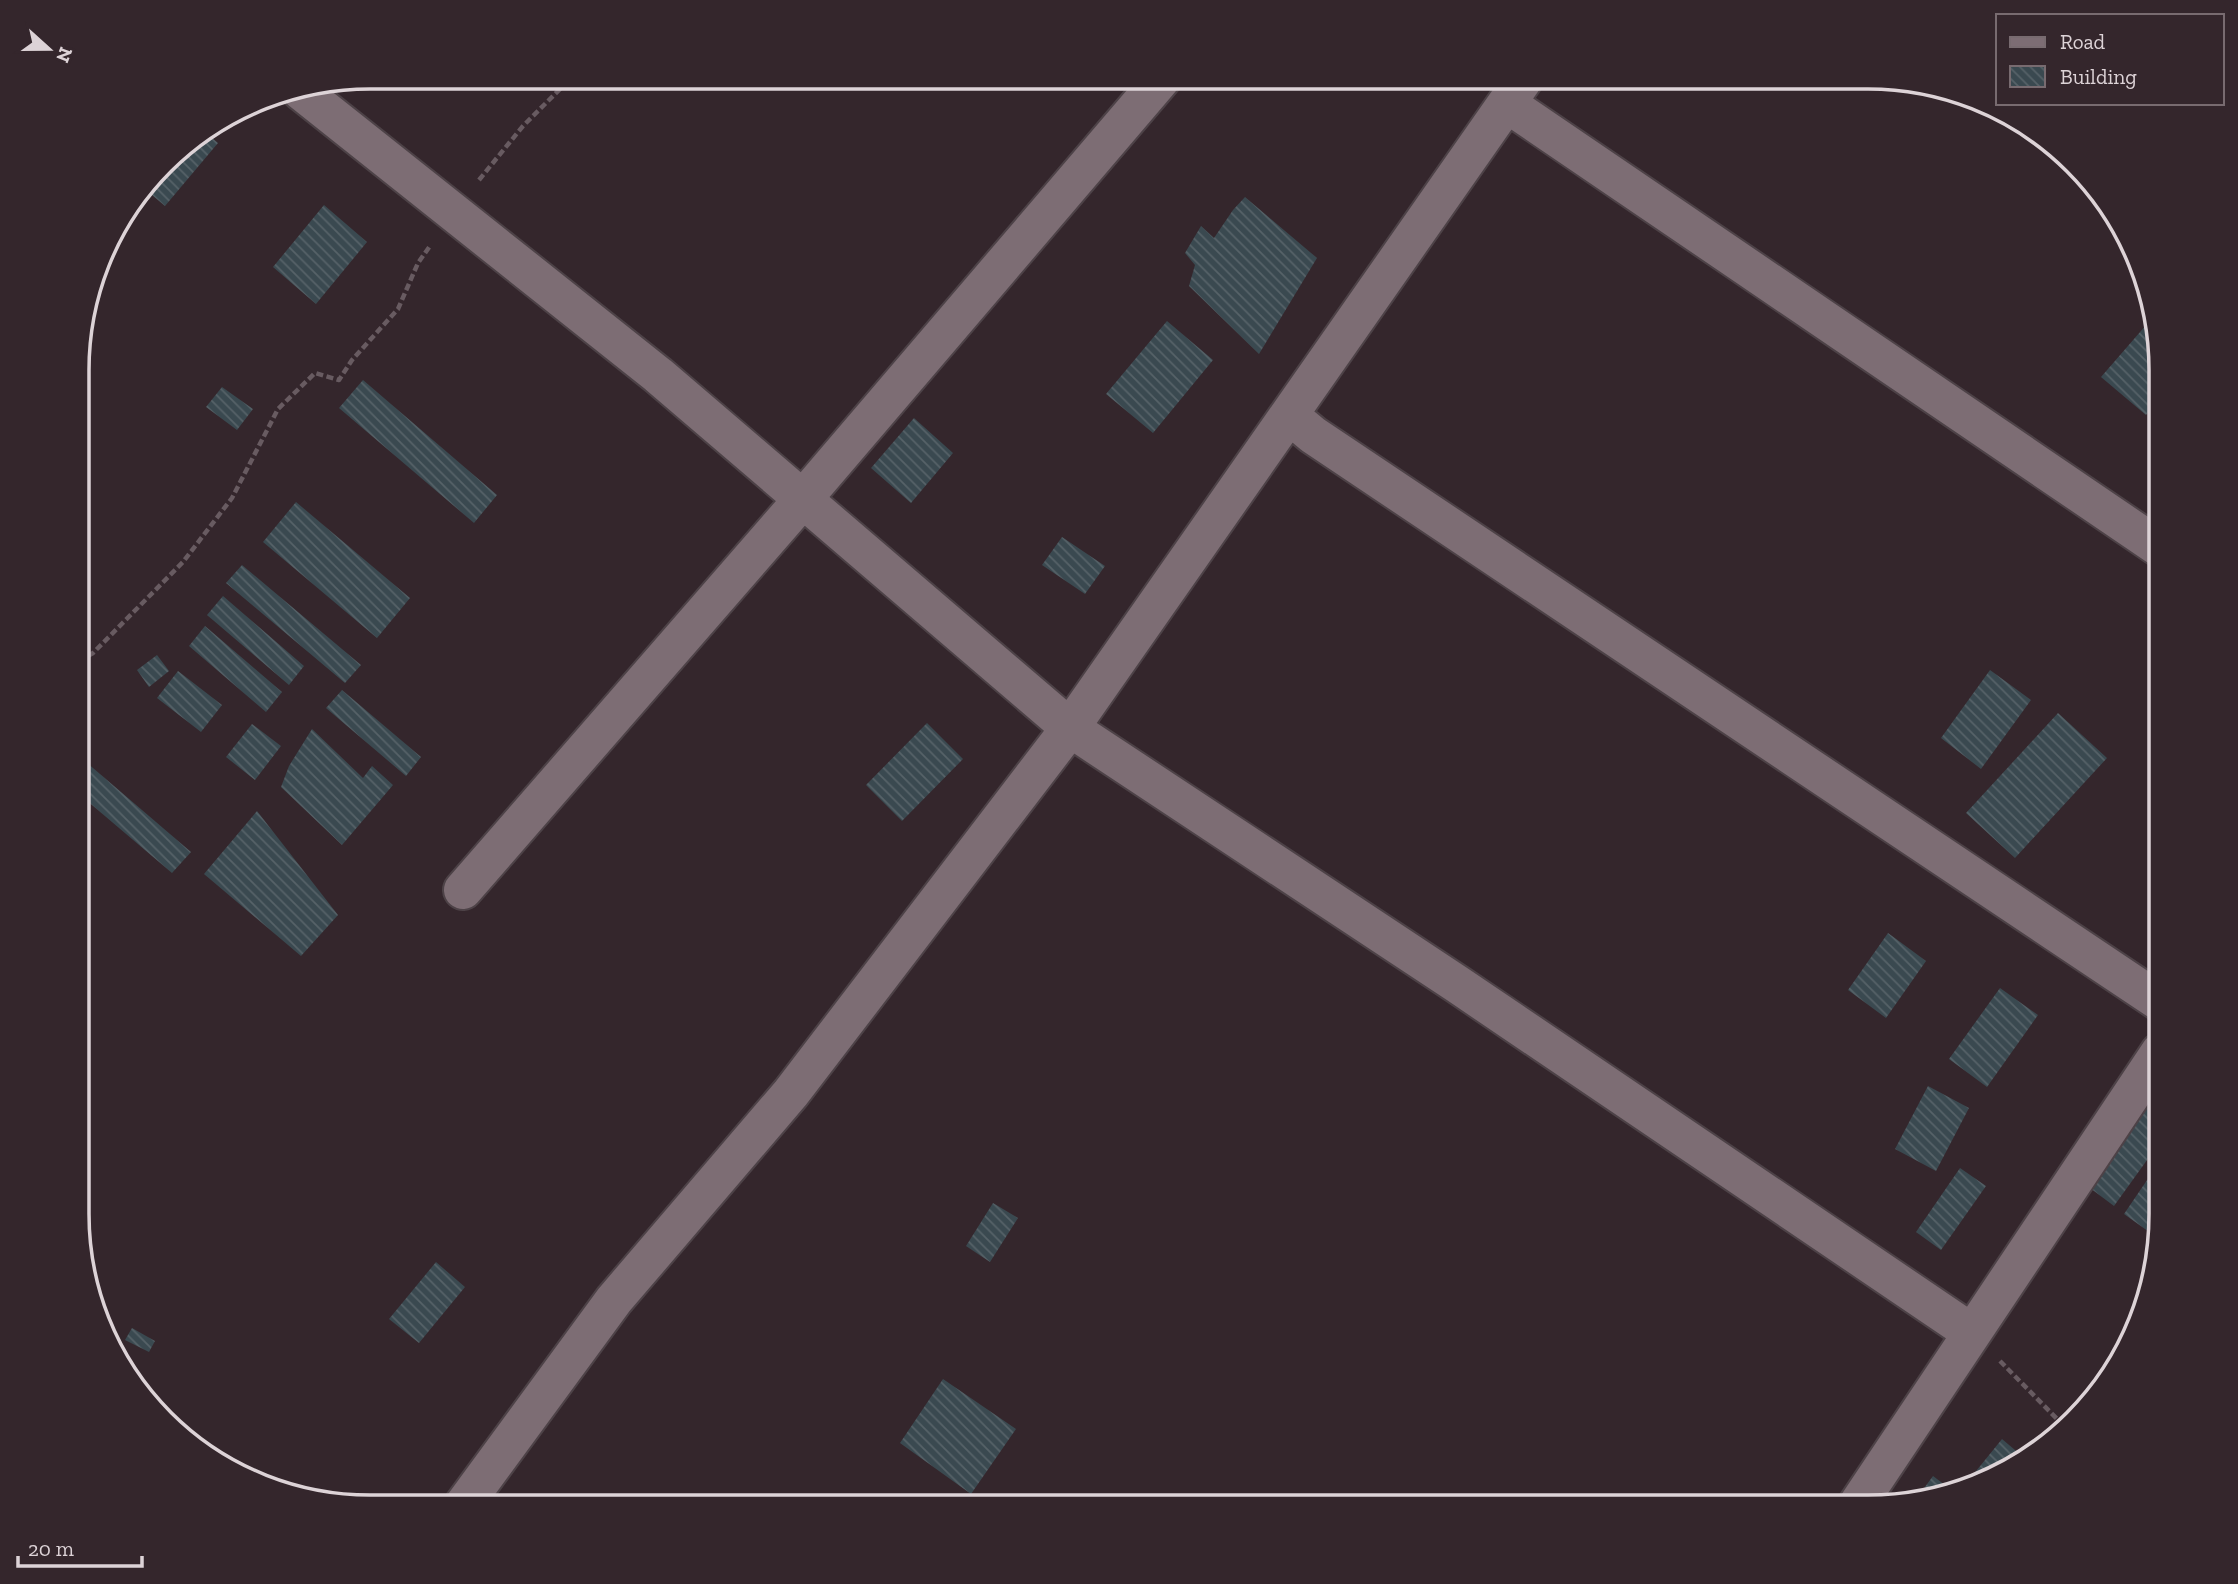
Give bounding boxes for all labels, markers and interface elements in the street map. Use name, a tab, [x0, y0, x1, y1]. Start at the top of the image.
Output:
north arrow	[14, 14, 84, 84]
legend	[1996, 14, 2224, 105]
text: Road	[2060, 29, 2106, 54]
text: N	[51, 44, 78, 66]
text: Building	[2060, 64, 2137, 89]
scale bar	[18, 1524, 142, 1568]
text: 20 m	[28, 1536, 74, 1561]

